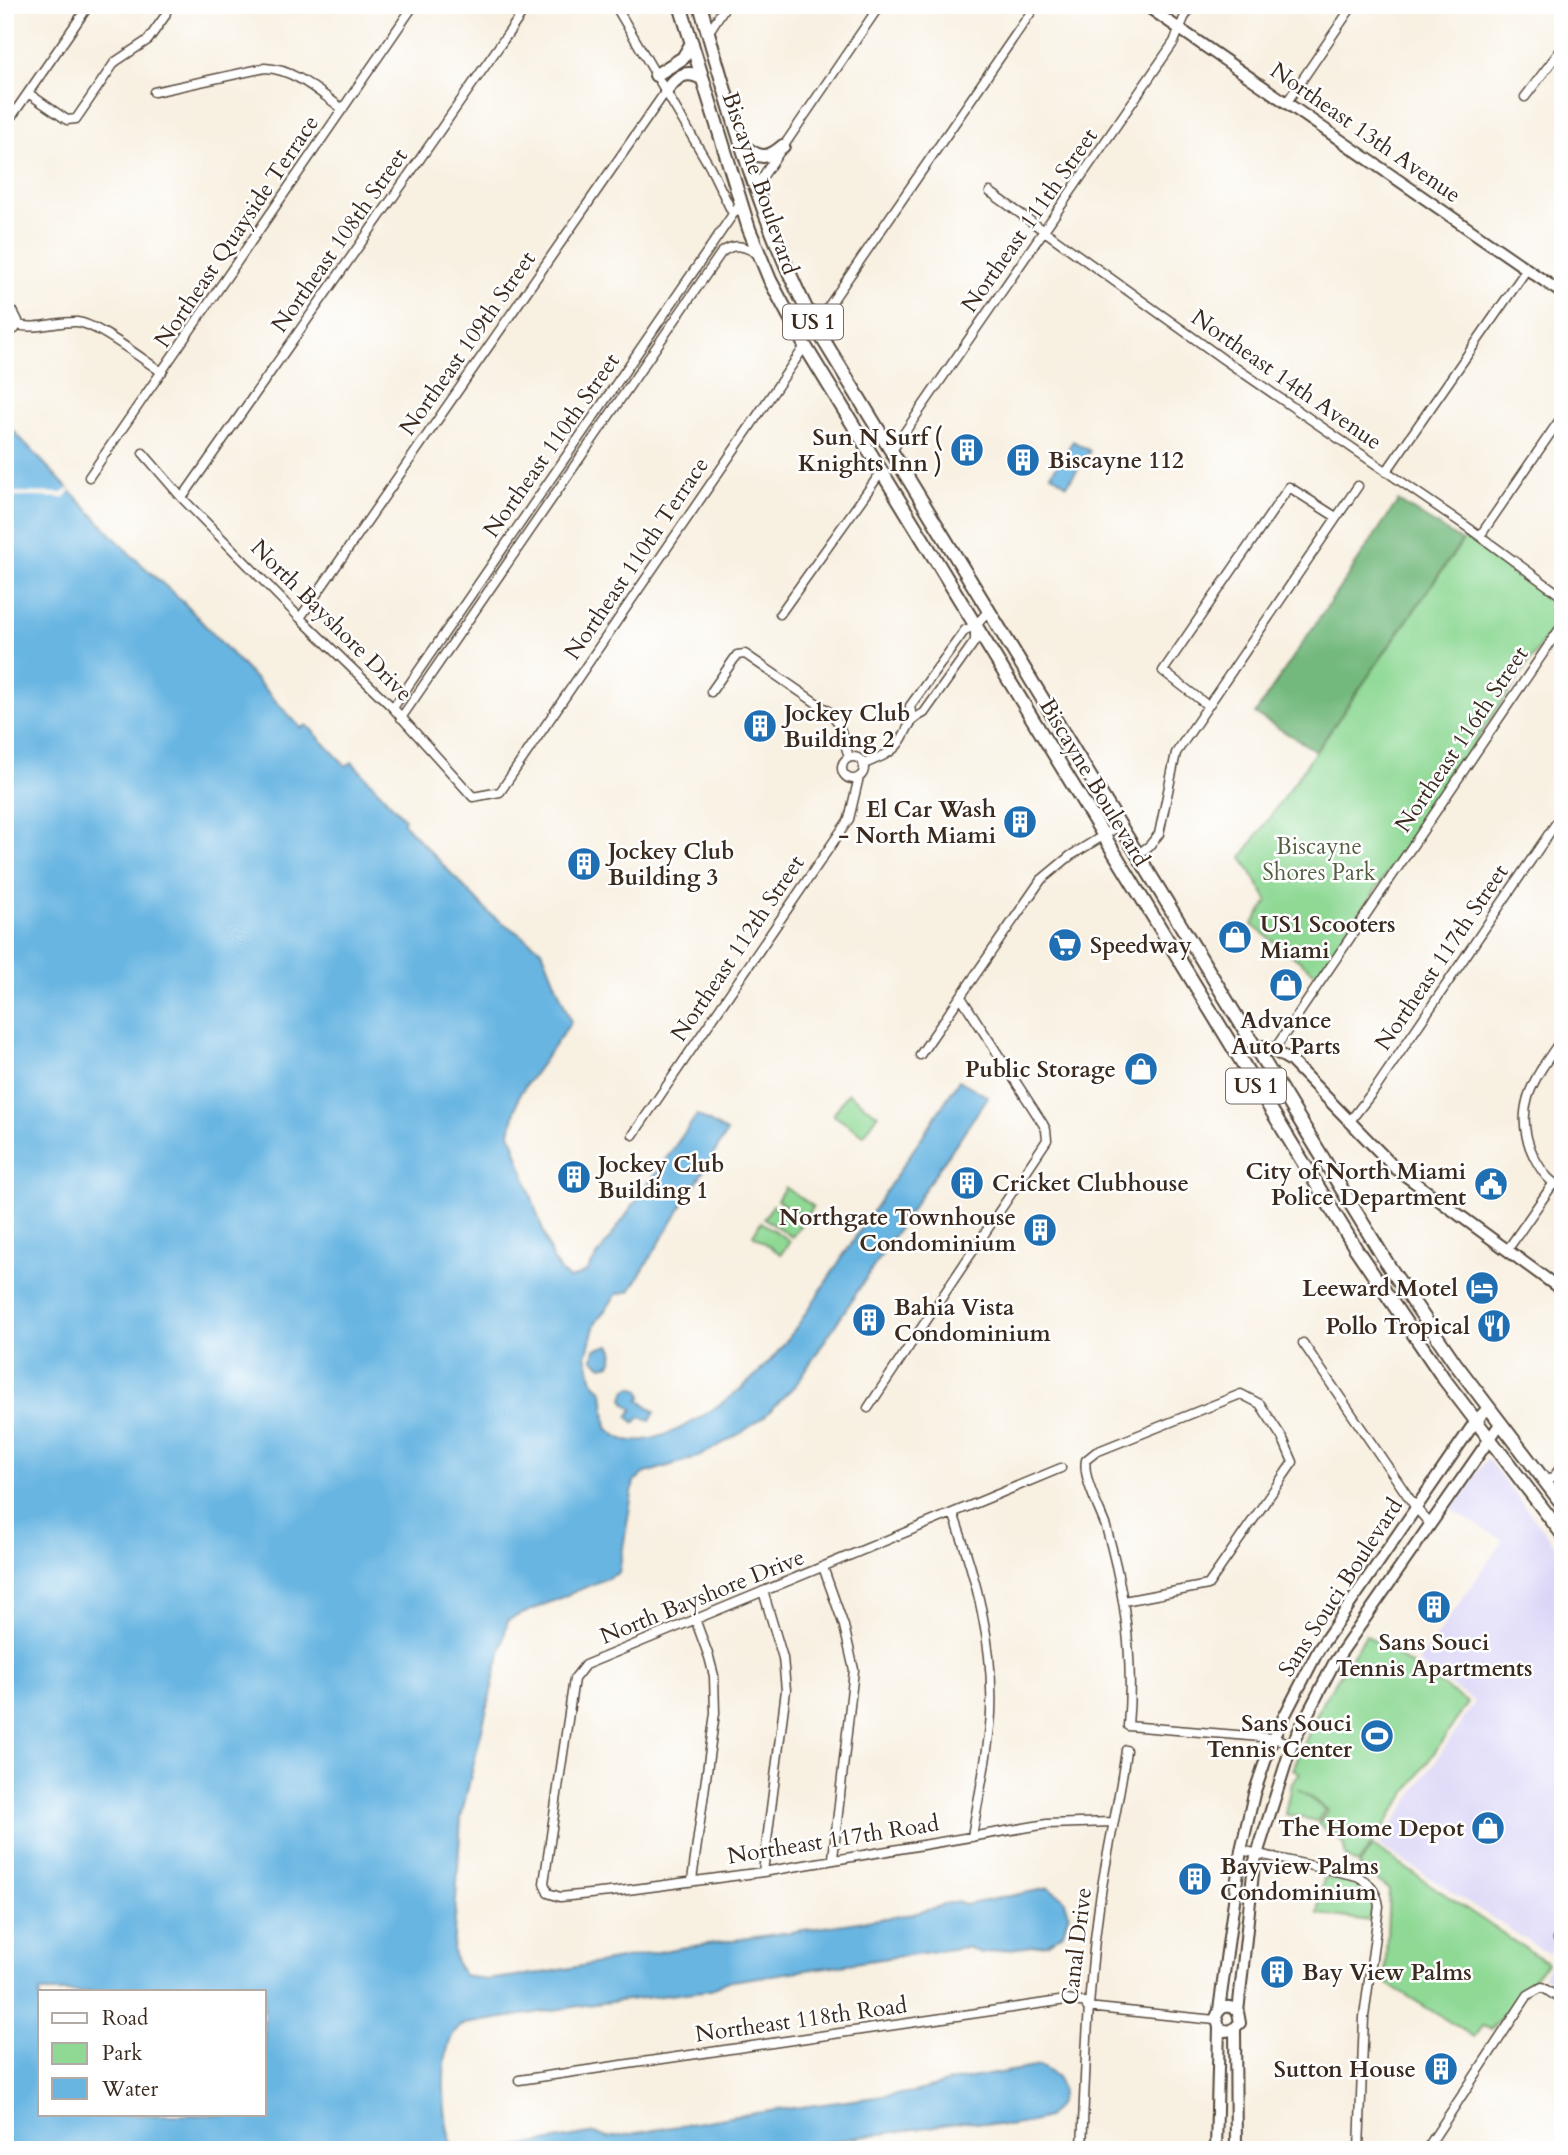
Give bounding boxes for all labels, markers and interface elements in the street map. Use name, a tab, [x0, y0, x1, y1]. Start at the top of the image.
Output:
street label: Northeast 13th Avenue	[1264, 55, 1467, 210]
street label: Biscayne Boulevard	[715, 88, 807, 279]
street label: Northeast Quayside Terrace	[147, 109, 326, 354]
street label: Northeast 111th Street	[954, 122, 1105, 319]
street label: Northeast 108th Street	[264, 142, 415, 339]
street label: Northeast 109th Street	[392, 245, 543, 442]
street label: Northeast 14th Avenue	[1185, 302, 1388, 457]
road number: US 1	[783, 304, 843, 340]
street label: Northeast 110th Street	[476, 347, 627, 544]
place label: Sun N Surf ( Knights Inn )	[798, 422, 942, 479]
building icon: Sun N Surf ( Knights Inn )	[948, 431, 986, 469]
building icon: Biscayne 112	[1004, 441, 1042, 479]
place label: Biscayne 112	[1048, 445, 1184, 476]
street label: Northeast 110th Terrace	[557, 451, 716, 666]
street label: North Bayshore Drive	[244, 532, 420, 708]
street label: Northeast 116th Street	[1387, 640, 1535, 839]
street label: Biscayne Boulevard	[1032, 692, 1157, 873]
place label: Jockey Club Building 2	[781, 698, 911, 755]
building icon: Jockey Club Building 2	[741, 707, 779, 745]
place label: El Car Wash - North Miami	[838, 794, 996, 851]
building icon: El Car Wash - North Miami	[1001, 803, 1039, 841]
park label: Biscayne Shores Park	[1262, 831, 1376, 888]
place label: Jockey Club Building 3	[605, 836, 735, 893]
building icon: Jockey Club Building 3	[565, 845, 603, 883]
street label: Northeast 112th Street	[663, 849, 811, 1048]
street label: Northeast 117th Street	[1367, 858, 1515, 1057]
place label: US1 Scooters Miami	[1260, 909, 1395, 966]
shop icon: US1 Scooters Miami	[1216, 918, 1254, 956]
supermarket icon: Speedway	[1046, 926, 1084, 964]
place label: Speedway	[1090, 930, 1192, 961]
shop icon: Advance Auto Parts	[1267, 966, 1305, 1004]
place label: Advance Auto Parts	[1231, 1005, 1341, 1062]
shop icon: Public Storage	[1122, 1050, 1160, 1088]
place label: Public Storage	[965, 1054, 1116, 1085]
road number: US 1	[1226, 1068, 1286, 1104]
place label: Jockey Club Building 1	[595, 1149, 725, 1206]
place label: City of North Miami Police Department	[1245, 1156, 1466, 1213]
building icon: Jockey Club Building 1	[555, 1158, 593, 1196]
building icon: Cricket Clubhouse	[948, 1164, 986, 1202]
public building icon: City of North Miami Police Department	[1472, 1165, 1510, 1203]
place label: Cricket Clubhouse	[992, 1168, 1189, 1199]
place label: Northgate Townhouse Condominium	[779, 1202, 1017, 1259]
building icon: Northgate Townhouse Condominium	[1021, 1211, 1059, 1249]
hotel icon: Leeward Motel	[1463, 1269, 1501, 1307]
place label: Leeward Motel	[1302, 1273, 1458, 1304]
place label: Bahia Vista Condominium	[894, 1292, 1052, 1349]
building icon: Bahia Vista Condominium	[850, 1301, 888, 1339]
restaurant icon: Pollo Tropical	[1475, 1307, 1513, 1345]
place label: Pollo Tropical	[1325, 1311, 1470, 1342]
street label: Sans Souci Boulevard	[1271, 1491, 1410, 1683]
street label: North Bayshore Drive	[595, 1541, 809, 1652]
building icon: Sans Souci Tennis Apartments	[1415, 1588, 1453, 1626]
place label: Sans Souci Tennis Apartments	[1336, 1627, 1532, 1684]
place label: Sans Souci Tennis Center	[1207, 1708, 1353, 1765]
sports icon: Sans Souci Tennis Center	[1358, 1717, 1396, 1755]
street label: Northeast 117th Road	[725, 1807, 942, 1872]
shop icon: The Home Depot	[1469, 1809, 1507, 1847]
place label: The Home Depot	[1278, 1813, 1464, 1844]
place label: Bayview Palms Condominium	[1220, 1851, 1379, 1908]
building icon: Bayview Palms Condominium	[1176, 1860, 1214, 1898]
street label: Canal Drive	[1054, 1886, 1099, 2007]
building icon: Bay View Palms	[1258, 1953, 1296, 1991]
place label: Bay View Palms	[1302, 1957, 1472, 1988]
street label: Northeast 118th Road	[693, 1989, 910, 2050]
legend	[38, 1990, 266, 2116]
text: Road	[102, 2004, 148, 2033]
text: Park	[102, 2039, 143, 2068]
building icon: Sutton House	[1422, 2050, 1460, 2088]
place label: Sutton House	[1274, 2054, 1416, 2085]
text: Water	[101, 2075, 158, 2104]

